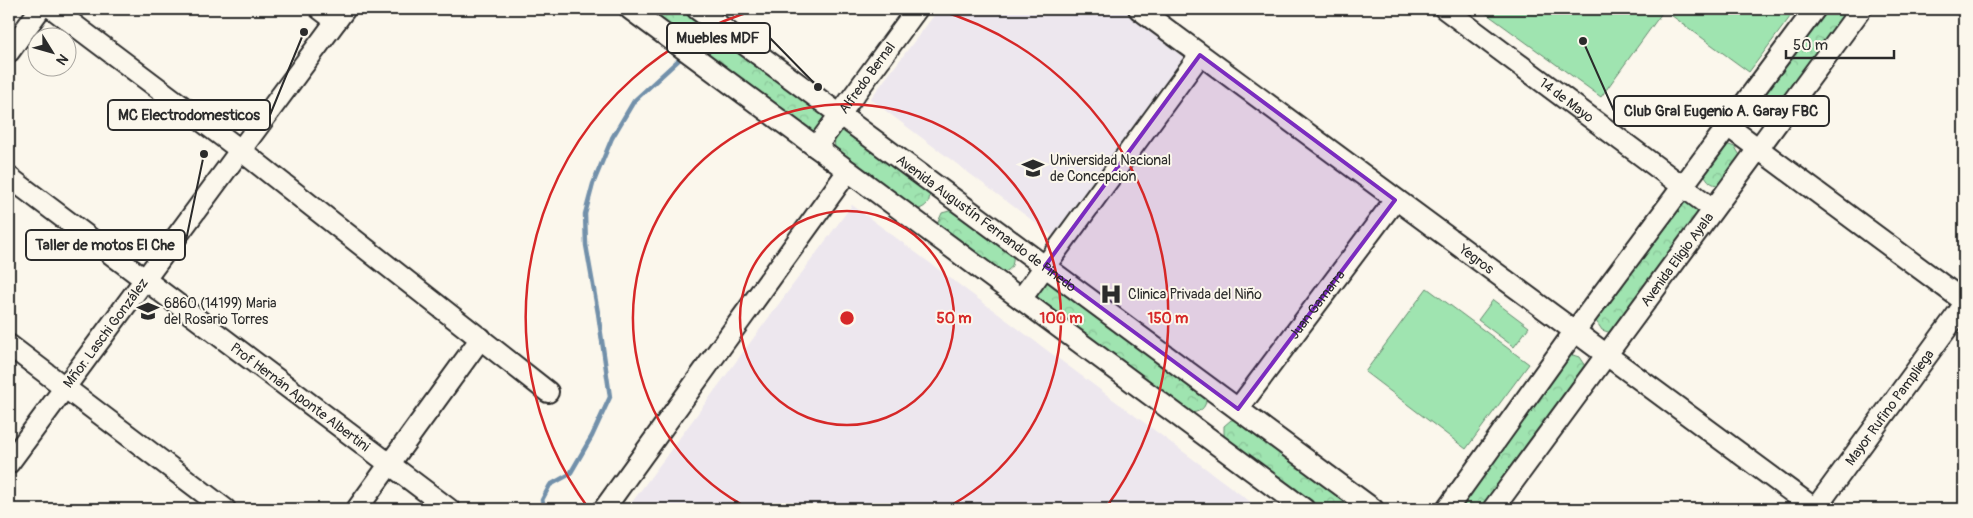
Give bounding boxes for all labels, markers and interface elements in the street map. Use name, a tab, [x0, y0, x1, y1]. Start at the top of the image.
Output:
callout: Muebles MDF	[667, 23, 770, 53]
north arrow	[28, 28, 78, 78]
scale bar	[1786, 28, 1893, 60]
text: Muebles MDF	[676, 29, 760, 48]
text: 50 m	[1793, 36, 1828, 55]
street label: Alfredo Bernal	[835, 39, 899, 117]
text: N	[52, 51, 72, 68]
street label: 14 de Mayo	[1536, 74, 1598, 126]
callout: Club Gral Eugenio A. Garay FBC	[1614, 96, 1829, 126]
callout: MC Electrodomesticos	[108, 100, 270, 130]
text: Club Gral Eugenio A. Garay FBC	[1624, 102, 1818, 121]
text: MC Electrodomesticos	[118, 106, 260, 125]
street label: Avenida Augustín Fernando de Pinedo	[893, 151, 1080, 296]
place label: Universidad Nacional de Concepcion	[1050, 152, 1171, 185]
school or university icon: Universidad Nacional de Concepcion	[1020, 155, 1046, 181]
street label: Avenida Eligio Ayala	[1637, 209, 1717, 310]
callout: Taller de motos El Che	[26, 230, 185, 260]
text: Taller de motos El Che	[34, 236, 175, 255]
street label: Yegros	[1455, 240, 1498, 278]
street label: Juan Gamarra	[1286, 267, 1349, 342]
street label: Mñor. Laschi González	[60, 275, 152, 391]
hospital icon: Clinica Privada del Niño	[1098, 281, 1124, 307]
place label: Clinica Privada del Niño	[1128, 286, 1262, 303]
place label: 6860 (14199) Maria del Rosario Torres	[164, 295, 276, 328]
school or university icon: 6860 (14199) Maria del Rosario Torres	[135, 298, 161, 324]
centre of rings	[838, 309, 856, 327]
text: 50 m	[937, 309, 971, 328]
text: 100 m	[1040, 309, 1082, 328]
text: 150 m	[1148, 309, 1188, 328]
street label: Prof Hernán Aponte Albertini	[227, 339, 374, 456]
street label: Mayor Rufino Pampliega	[1842, 346, 1938, 469]

